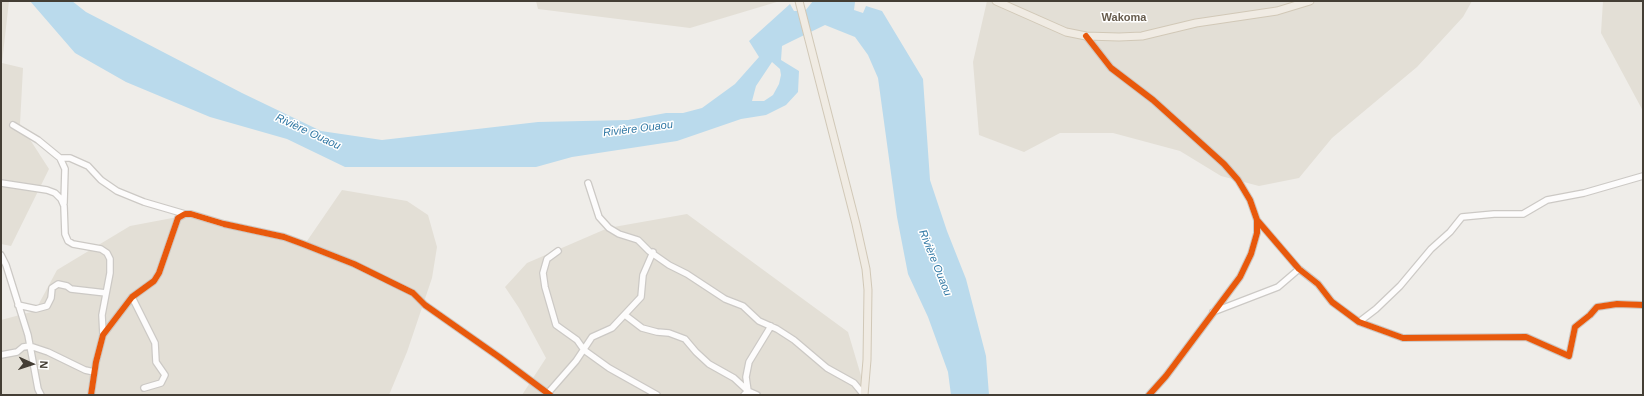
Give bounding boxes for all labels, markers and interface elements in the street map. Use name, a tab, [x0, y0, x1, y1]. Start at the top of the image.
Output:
district label: Wakoma	[1102, 11, 1146, 25]
water label: Rivière Ouaou	[273, 111, 343, 153]
water label: Rivière Ouaou	[602, 118, 674, 140]
water label: Rivière Ouaou	[916, 228, 954, 298]
north arrow	[12, 344, 52, 384]
text: N	[38, 360, 50, 369]

